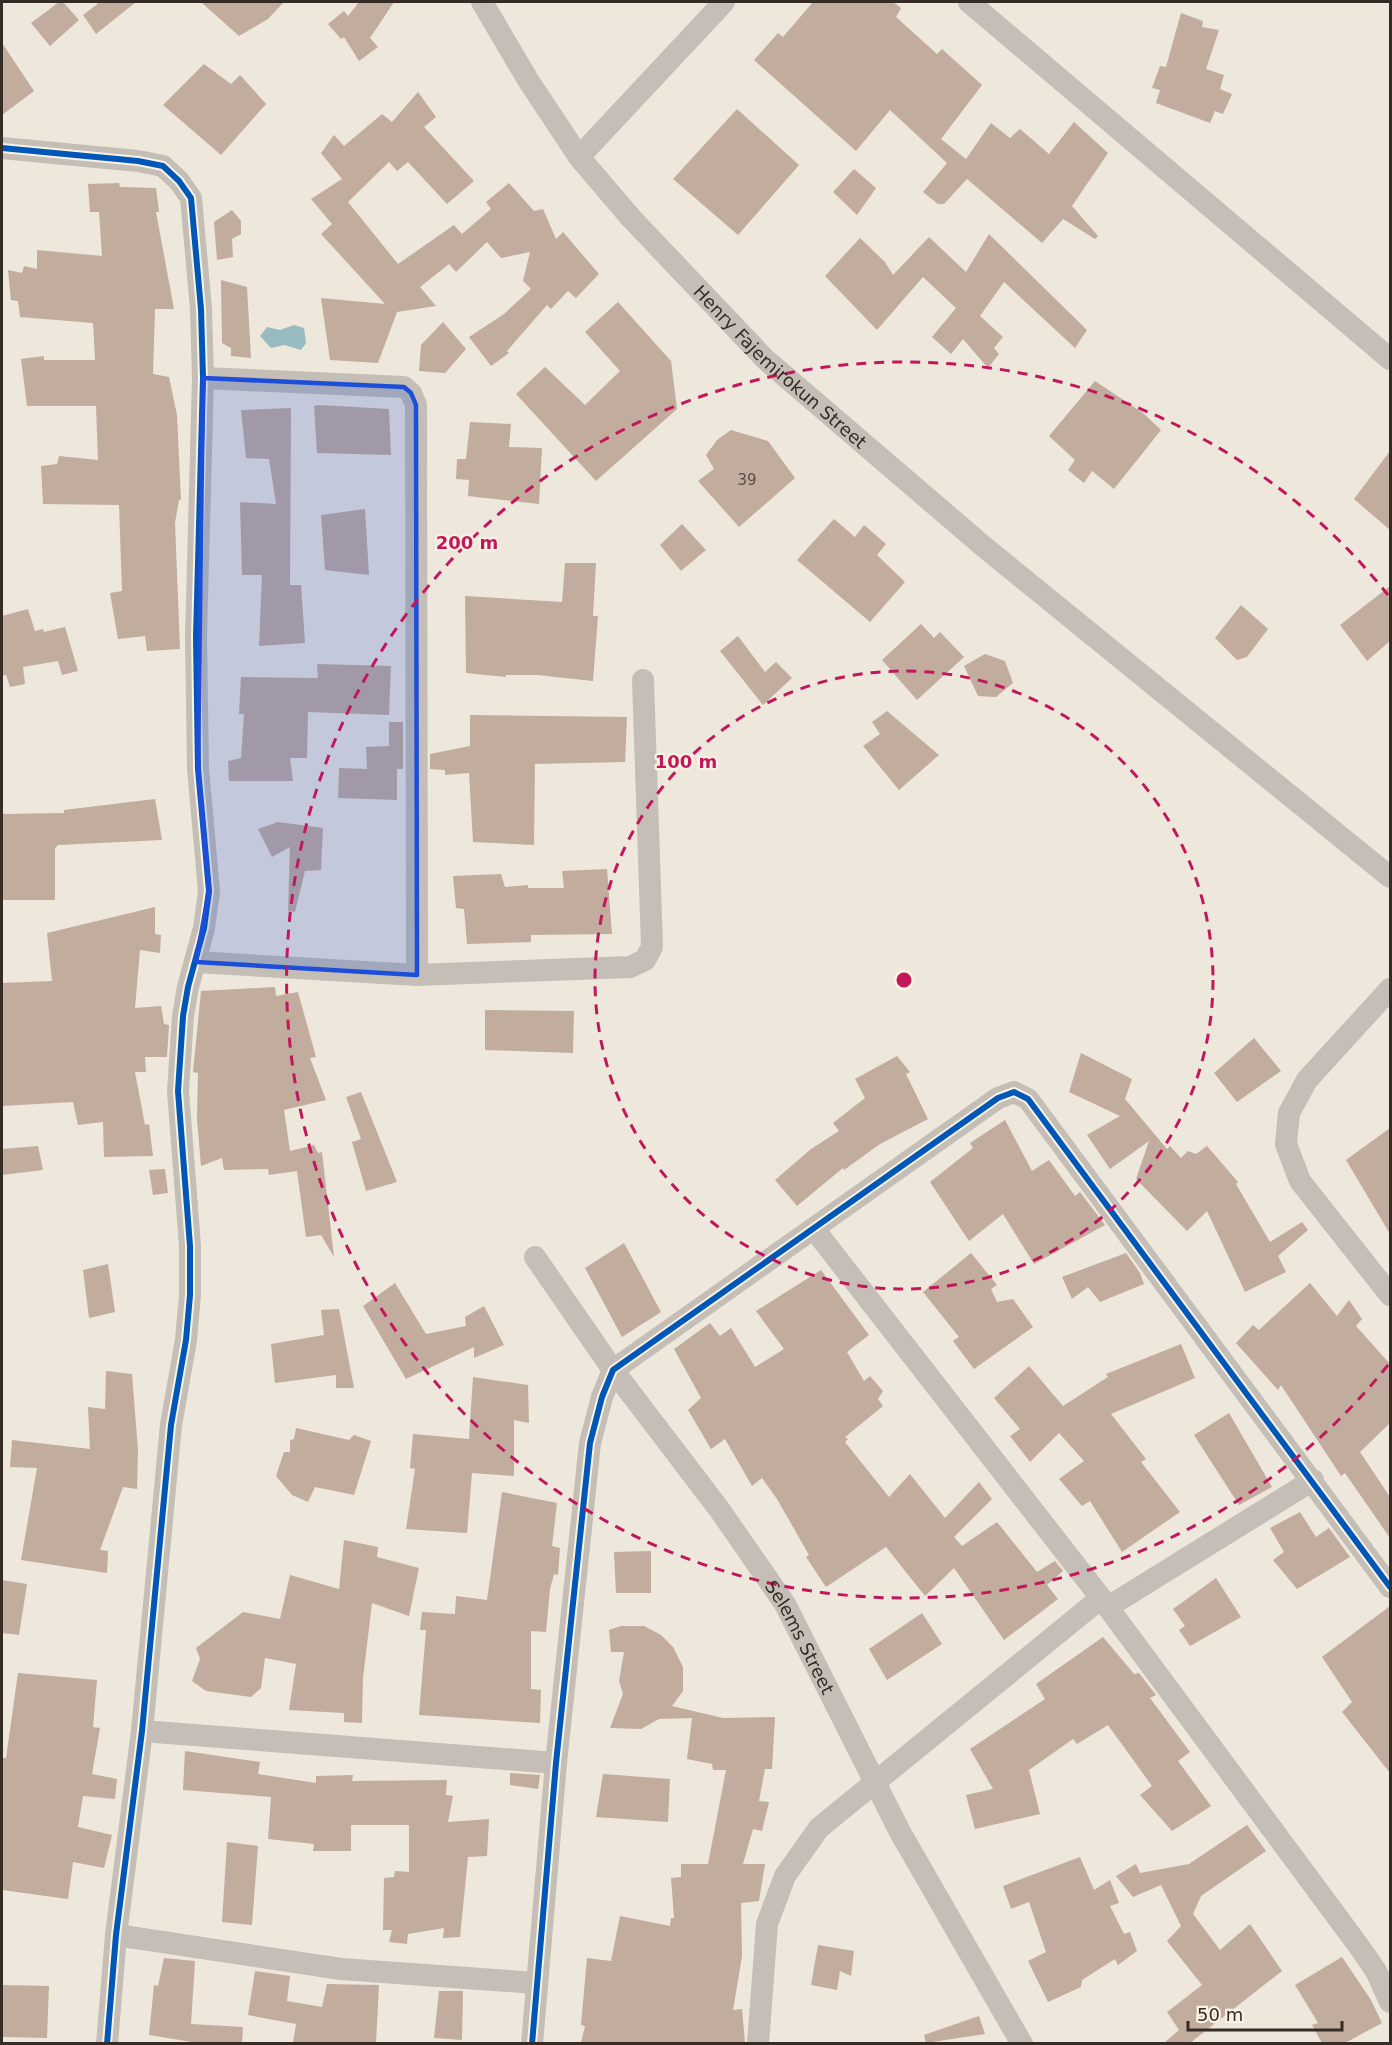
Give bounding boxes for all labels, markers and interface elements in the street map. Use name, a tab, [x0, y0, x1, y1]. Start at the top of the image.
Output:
street label: Henry Fajemirokun Street	[690, 281, 871, 452]
house number: 39	[737, 471, 757, 489]
text: 200 m	[436, 532, 498, 553]
text: 100 m	[655, 751, 717, 772]
centre of rings	[894, 970, 914, 990]
street label: Selems Street	[761, 1576, 839, 1697]
scale bar	[1188, 1994, 1342, 2032]
text: 50 m	[1197, 2004, 1243, 2025]

